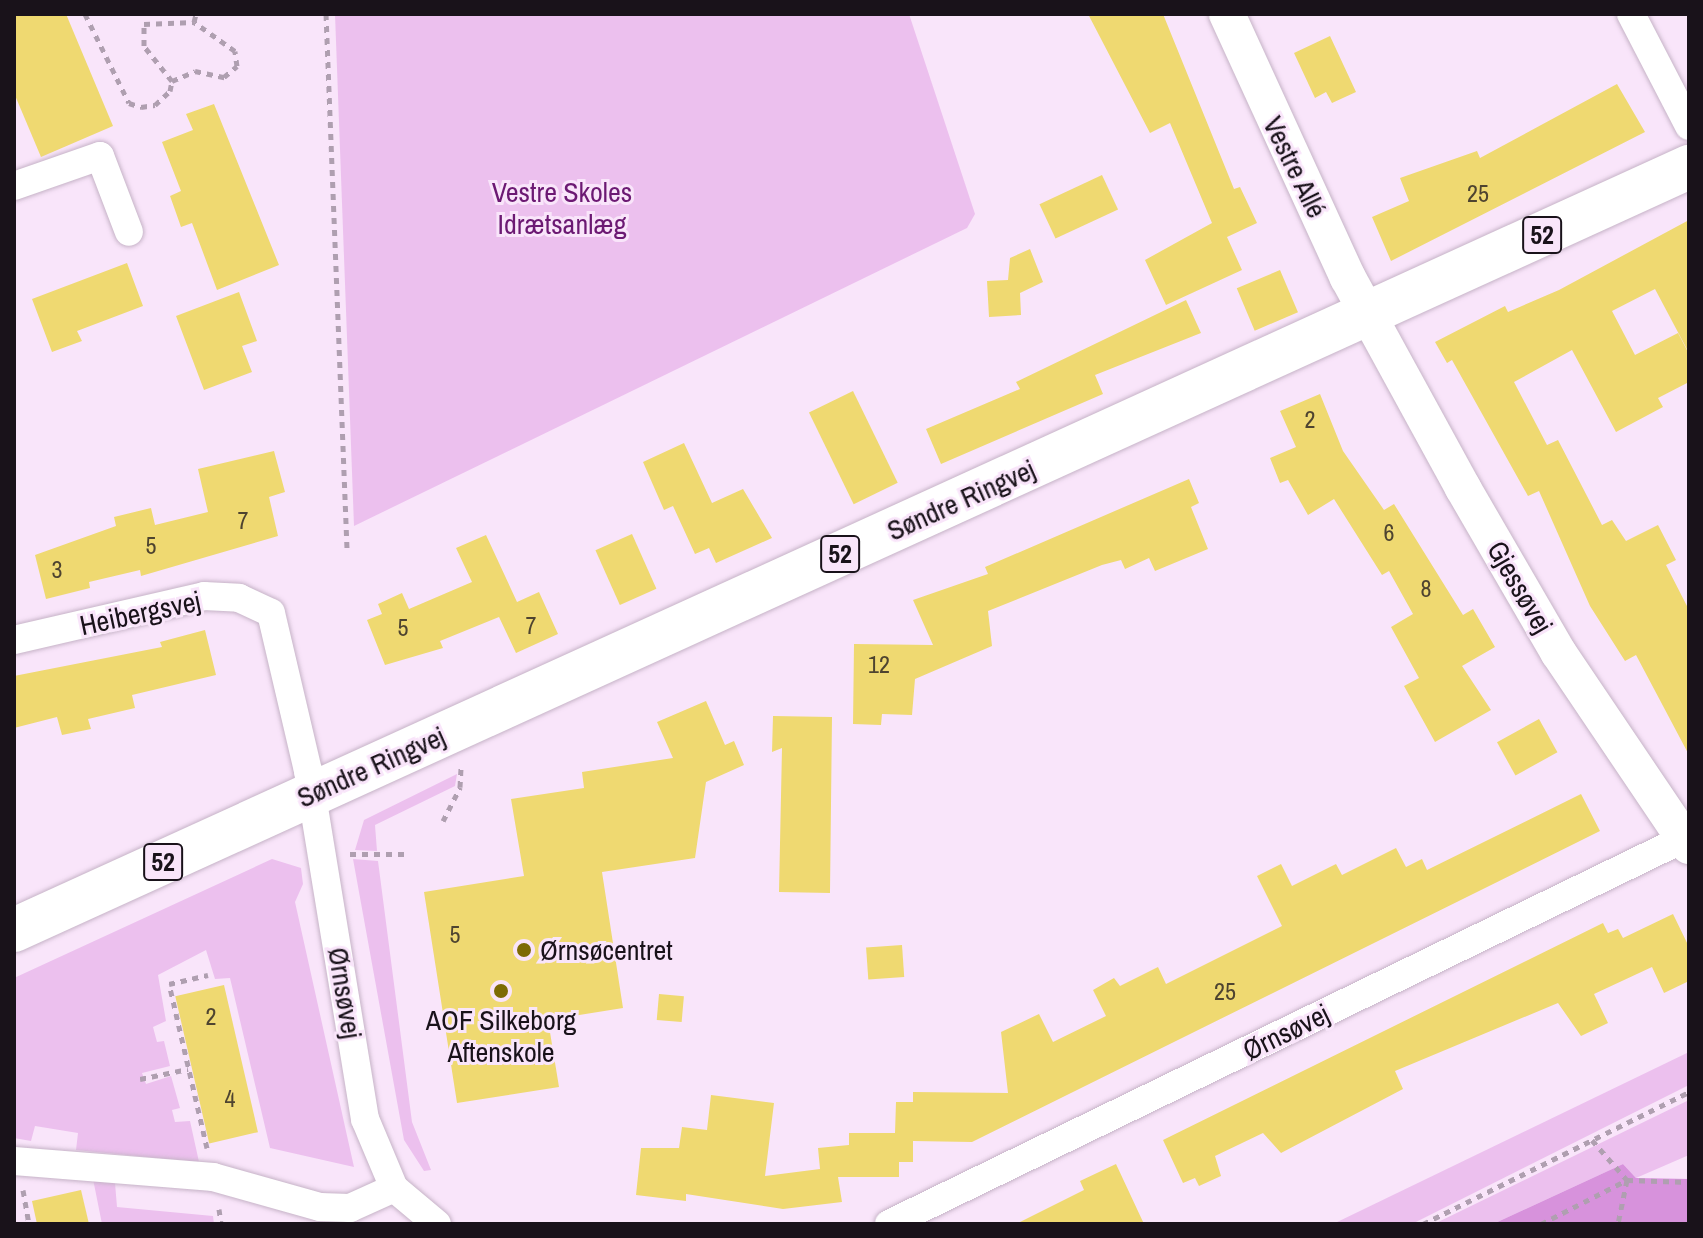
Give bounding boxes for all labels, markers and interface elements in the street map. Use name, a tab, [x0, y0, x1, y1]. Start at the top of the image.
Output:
street label: Vestre Allé	[1256, 110, 1334, 224]
park label: Vestre Skoles Idrætsanlæg	[492, 175, 632, 241]
house number: 25	[1467, 180, 1489, 208]
road number: 52	[1522, 213, 1562, 257]
house number: 2	[1305, 406, 1315, 434]
street label: Søndre Ringvej	[882, 452, 1040, 548]
house number: 7	[238, 507, 248, 535]
house number: 6	[1384, 519, 1394, 547]
house number: 5	[146, 532, 156, 560]
road number: 52	[820, 532, 860, 576]
street label: Gjessøvej	[1480, 535, 1560, 639]
house number: 3	[52, 556, 62, 584]
house number: 8	[1421, 575, 1431, 603]
street label: Heibergsvej	[77, 584, 203, 642]
house number: 7	[526, 612, 536, 640]
house number: 5	[398, 614, 408, 642]
house number: 12	[868, 651, 890, 679]
street label: Søndre Ringvej	[292, 719, 450, 815]
road number: 52	[143, 840, 183, 884]
house number: 5	[450, 921, 460, 949]
place label: Ørnsøcentret	[540, 933, 673, 967]
marker: Ørnsøcentret	[515, 941, 533, 959]
street label: Ørnsøvej	[321, 945, 369, 1041]
house number: 25	[1214, 978, 1236, 1006]
marker: AOF Silkeborg Aftenskole	[492, 982, 510, 1000]
street label: Ørnsøvej	[1237, 997, 1335, 1067]
house number: 2	[206, 1003, 216, 1031]
place label: AOF Silkeborg Aftenskole	[426, 1003, 576, 1069]
house number: 4	[225, 1085, 235, 1113]

